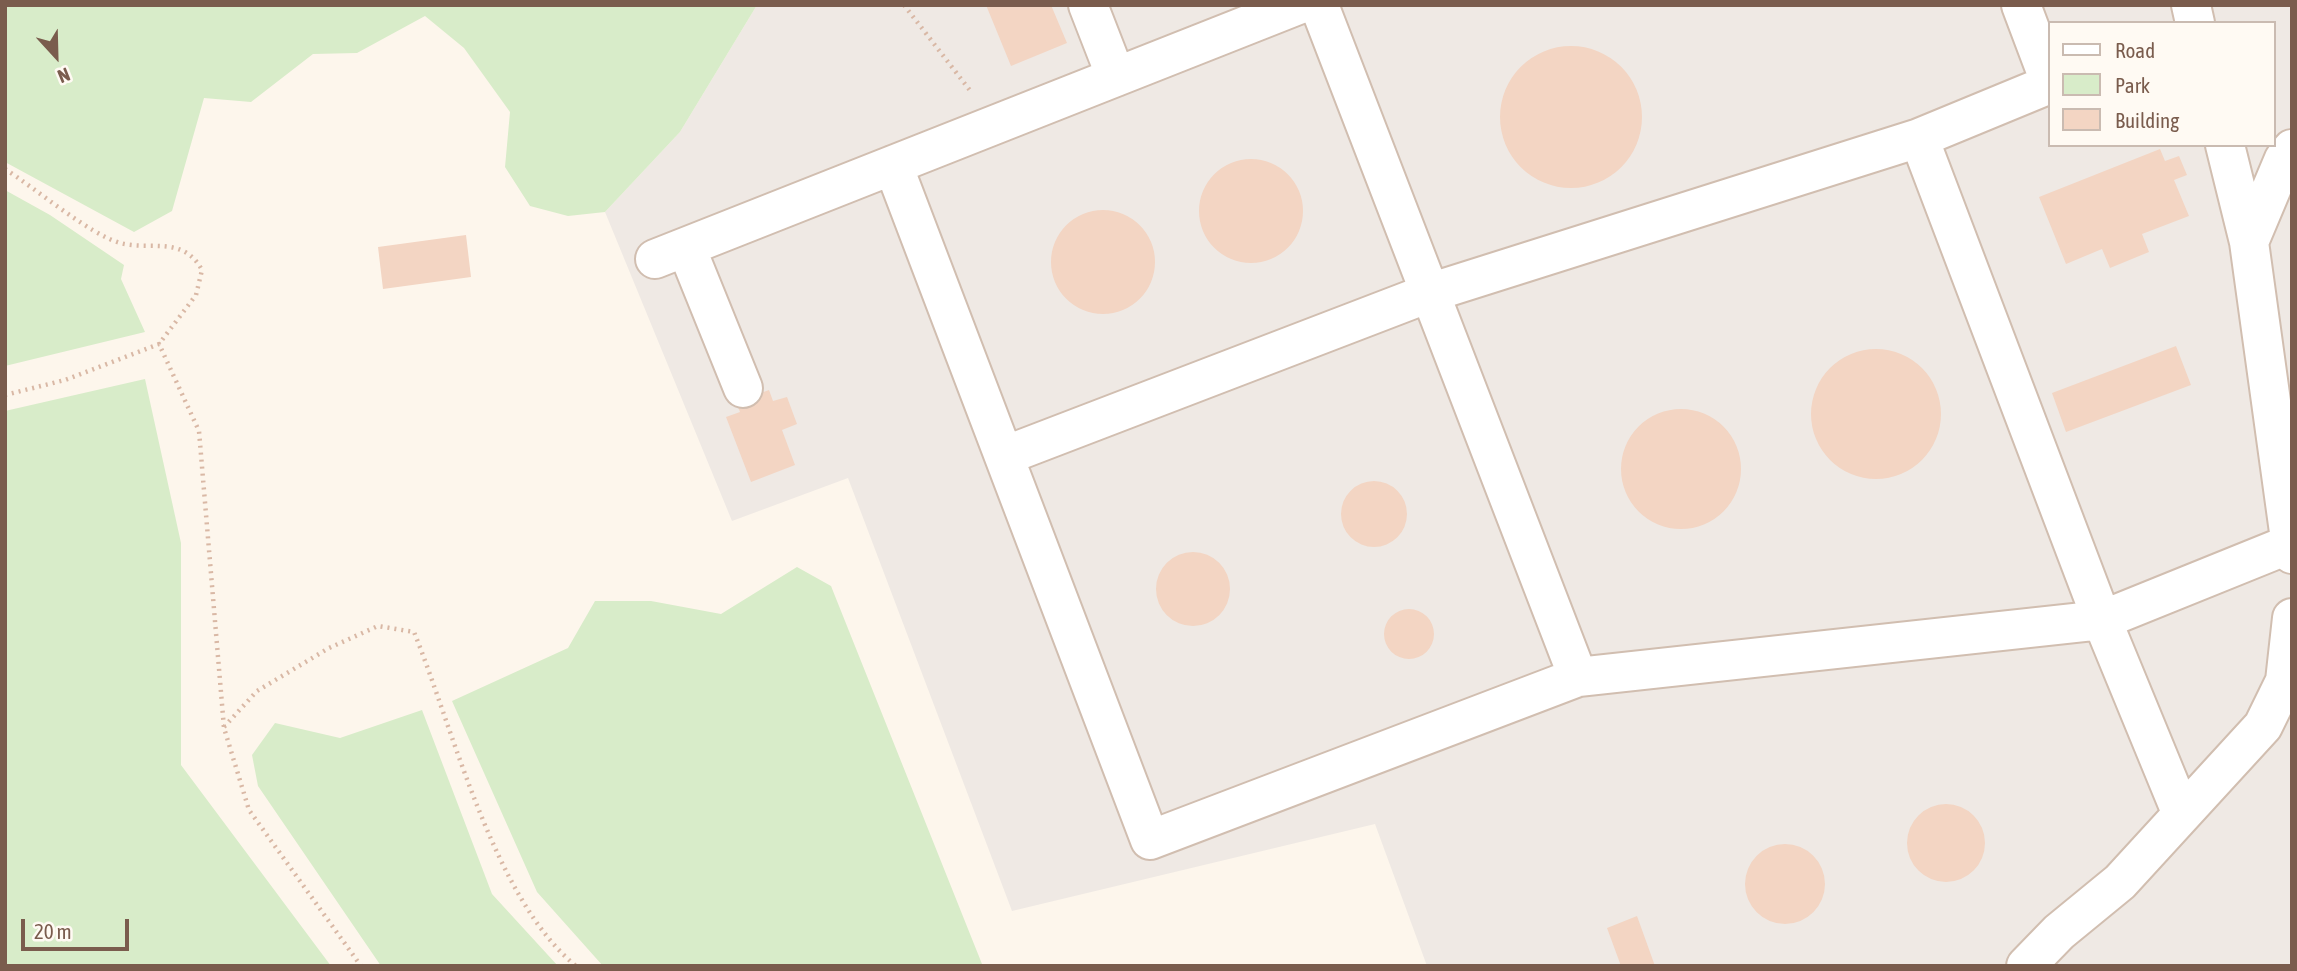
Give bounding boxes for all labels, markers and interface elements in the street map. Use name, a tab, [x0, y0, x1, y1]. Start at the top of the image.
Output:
north arrow	[21, 21, 91, 91]
legend	[2048, 21, 2276, 147]
text: Road	[2115, 38, 2155, 62]
text: N	[55, 63, 73, 88]
text: Park	[2115, 73, 2150, 97]
text: Building	[2115, 108, 2179, 132]
scale bar	[24, 904, 133, 948]
text: 20 m	[34, 919, 72, 943]

